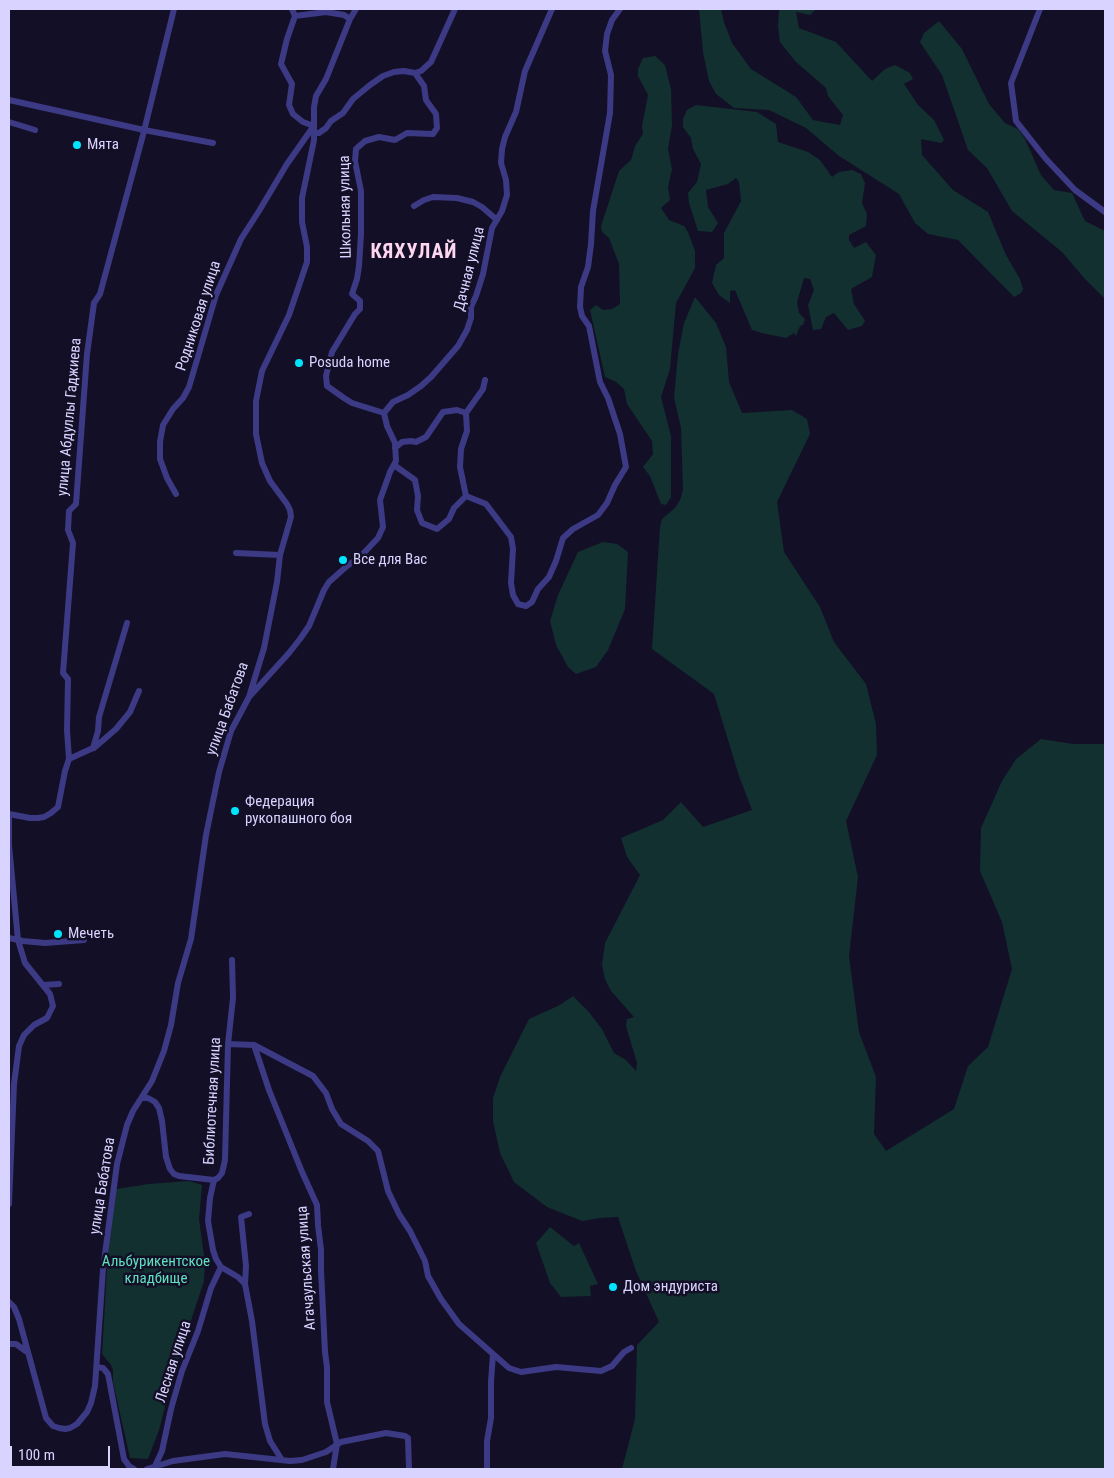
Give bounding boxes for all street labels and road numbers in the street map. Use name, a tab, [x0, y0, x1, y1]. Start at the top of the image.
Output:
street label: Школьная улица	[336, 155, 356, 259]
street label: Дачная улица	[451, 225, 489, 313]
street label: Родниковая улица	[173, 259, 225, 373]
street label: улица Абдуллы Гаджиева	[54, 337, 86, 497]
street label: улица Бабатова	[203, 660, 253, 758]
street label: Библиотечная улица	[201, 1037, 225, 1165]
street label: улица Бабатова	[86, 1136, 120, 1236]
street label: Агачаульская улица	[294, 1205, 320, 1331]
street label: Лесная улица	[152, 1319, 196, 1405]

